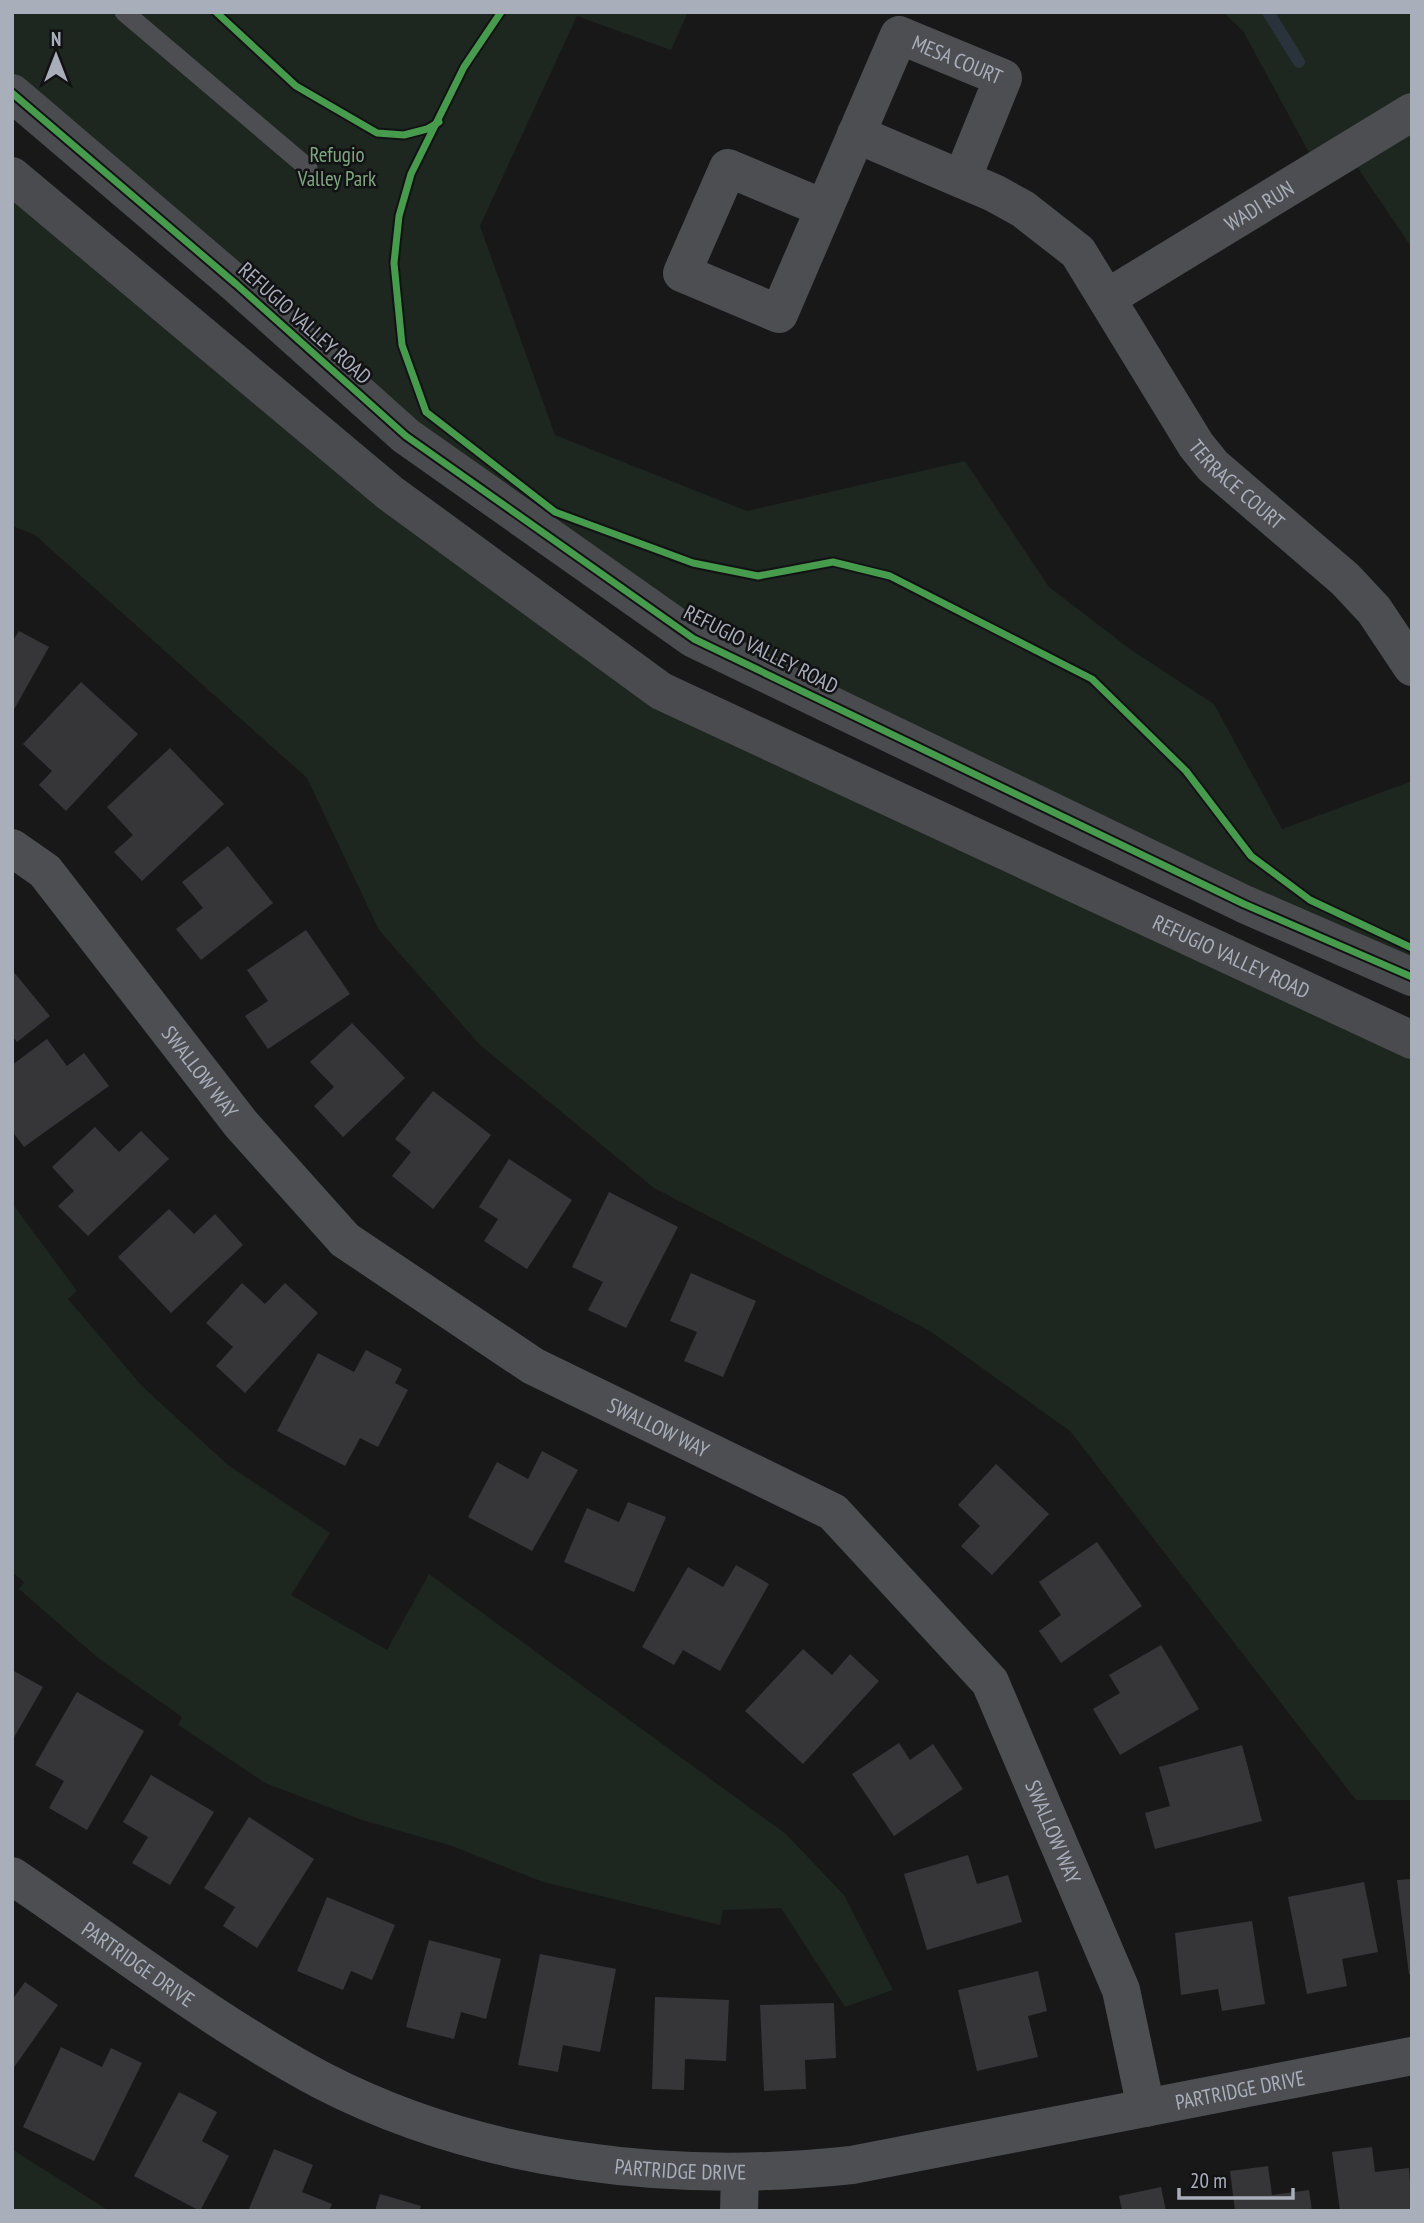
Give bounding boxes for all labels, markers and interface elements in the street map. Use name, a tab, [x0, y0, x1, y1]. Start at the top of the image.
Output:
north arrow	[21, 21, 91, 91]
text: N	[51, 27, 61, 51]
street label: MESA COURT	[908, 29, 1007, 90]
park label: Refugio Valley Park	[297, 141, 376, 192]
street label: WADI RUN	[1219, 174, 1299, 237]
street label: REFUGIO VALLEY ROAD	[233, 256, 377, 390]
street label: TERRACE COURT	[1183, 434, 1291, 535]
street label: REFUGIO VALLEY ROAD	[679, 598, 843, 700]
street label: REFUGIO VALLEY ROAD	[1149, 908, 1314, 1004]
street label: SWALLOW WAY	[156, 1020, 245, 1124]
street label: SWALLOW WAY	[603, 1391, 714, 1463]
street label: SWALLOW WAY	[1020, 1776, 1088, 1888]
street label: PARTRIDGE DRIVE	[77, 1915, 200, 2013]
street label: PARTRIDGE DRIVE	[1173, 2064, 1307, 2115]
street label: PARTRIDGE DRIVE	[613, 2152, 746, 2185]
scale bar	[1179, 2156, 1293, 2200]
text: 20 m	[1190, 2167, 1227, 2194]

